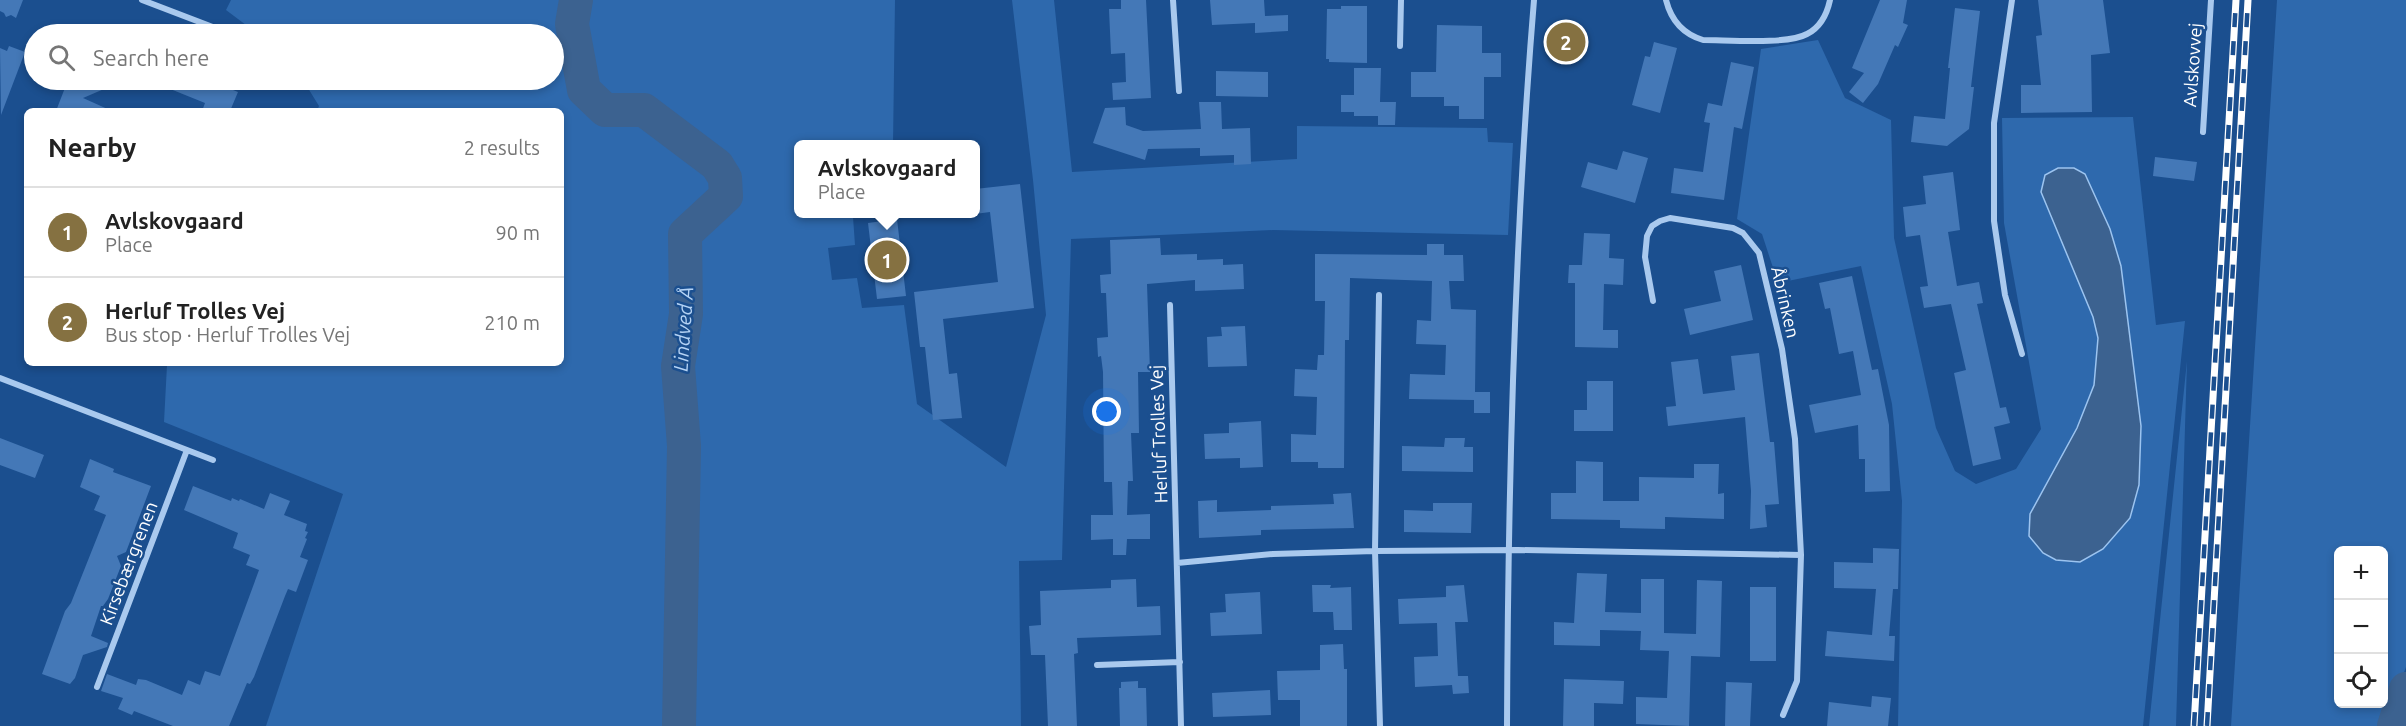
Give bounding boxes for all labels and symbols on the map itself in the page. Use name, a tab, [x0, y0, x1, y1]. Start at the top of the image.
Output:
pin: 2	[1546, 20, 1586, 64]
street label: Avlskovvej	[2179, 22, 2205, 108]
pin: 1	[868, 238, 906, 282]
street label: Åbrinken	[1768, 264, 1804, 340]
water label: Lindved Å	[669, 286, 697, 372]
street label: Herluf Trolles Vej	[1146, 364, 1170, 504]
your location	[1092, 397, 1121, 426]
street label: Kirsebærgrenen	[95, 498, 161, 628]

